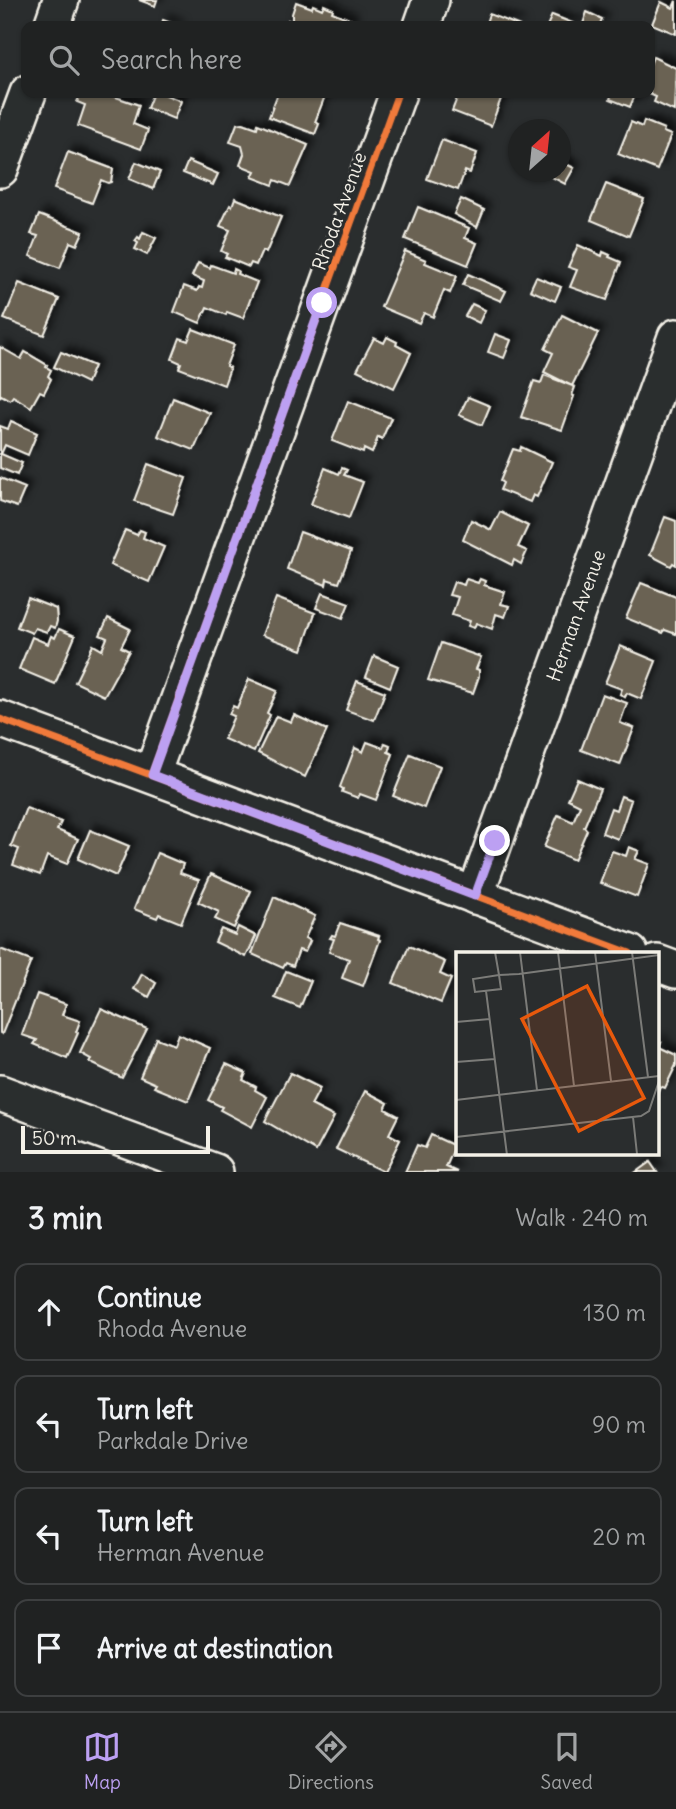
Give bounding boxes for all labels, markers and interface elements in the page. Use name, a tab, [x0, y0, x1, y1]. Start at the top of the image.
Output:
search box	[21, 21, 655, 98]
icon: search	[45, 41, 83, 79]
text: Search here	[101, 43, 242, 76]
north arrow	[508, 119, 571, 182]
street label: Rhoda Avenue	[307, 149, 371, 273]
route start	[306, 287, 337, 318]
street label: Herman Avenue	[541, 546, 611, 685]
route end	[479, 825, 510, 856]
inset map	[456, 952, 658, 1154]
scale bar	[21, 1123, 210, 1155]
text: 50 m	[32, 1126, 77, 1150]
text: 3 min	[28, 1199, 103, 1237]
text: Walk · 240 m	[515, 1203, 648, 1232]
text: Continue	[97, 1281, 202, 1314]
icon: ahead	[30, 1293, 68, 1331]
text: 130 m	[583, 1298, 646, 1327]
text: Rhoda Avenue	[97, 1314, 247, 1343]
text: Turn left	[97, 1393, 193, 1426]
icon: left	[30, 1405, 68, 1443]
text: 90 m	[592, 1410, 646, 1439]
text: Parkdale Drive	[97, 1426, 248, 1455]
text: Turn left	[97, 1505, 193, 1538]
icon: left	[30, 1517, 68, 1555]
text: 20 m	[593, 1522, 646, 1551]
text: Herman Avenue	[97, 1538, 264, 1567]
icon: arrive	[30, 1629, 68, 1667]
text: Arrive at destination	[97, 1632, 333, 1665]
tab: Map	[83, 1728, 121, 1794]
tab: Directions	[288, 1728, 374, 1794]
tab: Saved	[541, 1728, 593, 1794]

